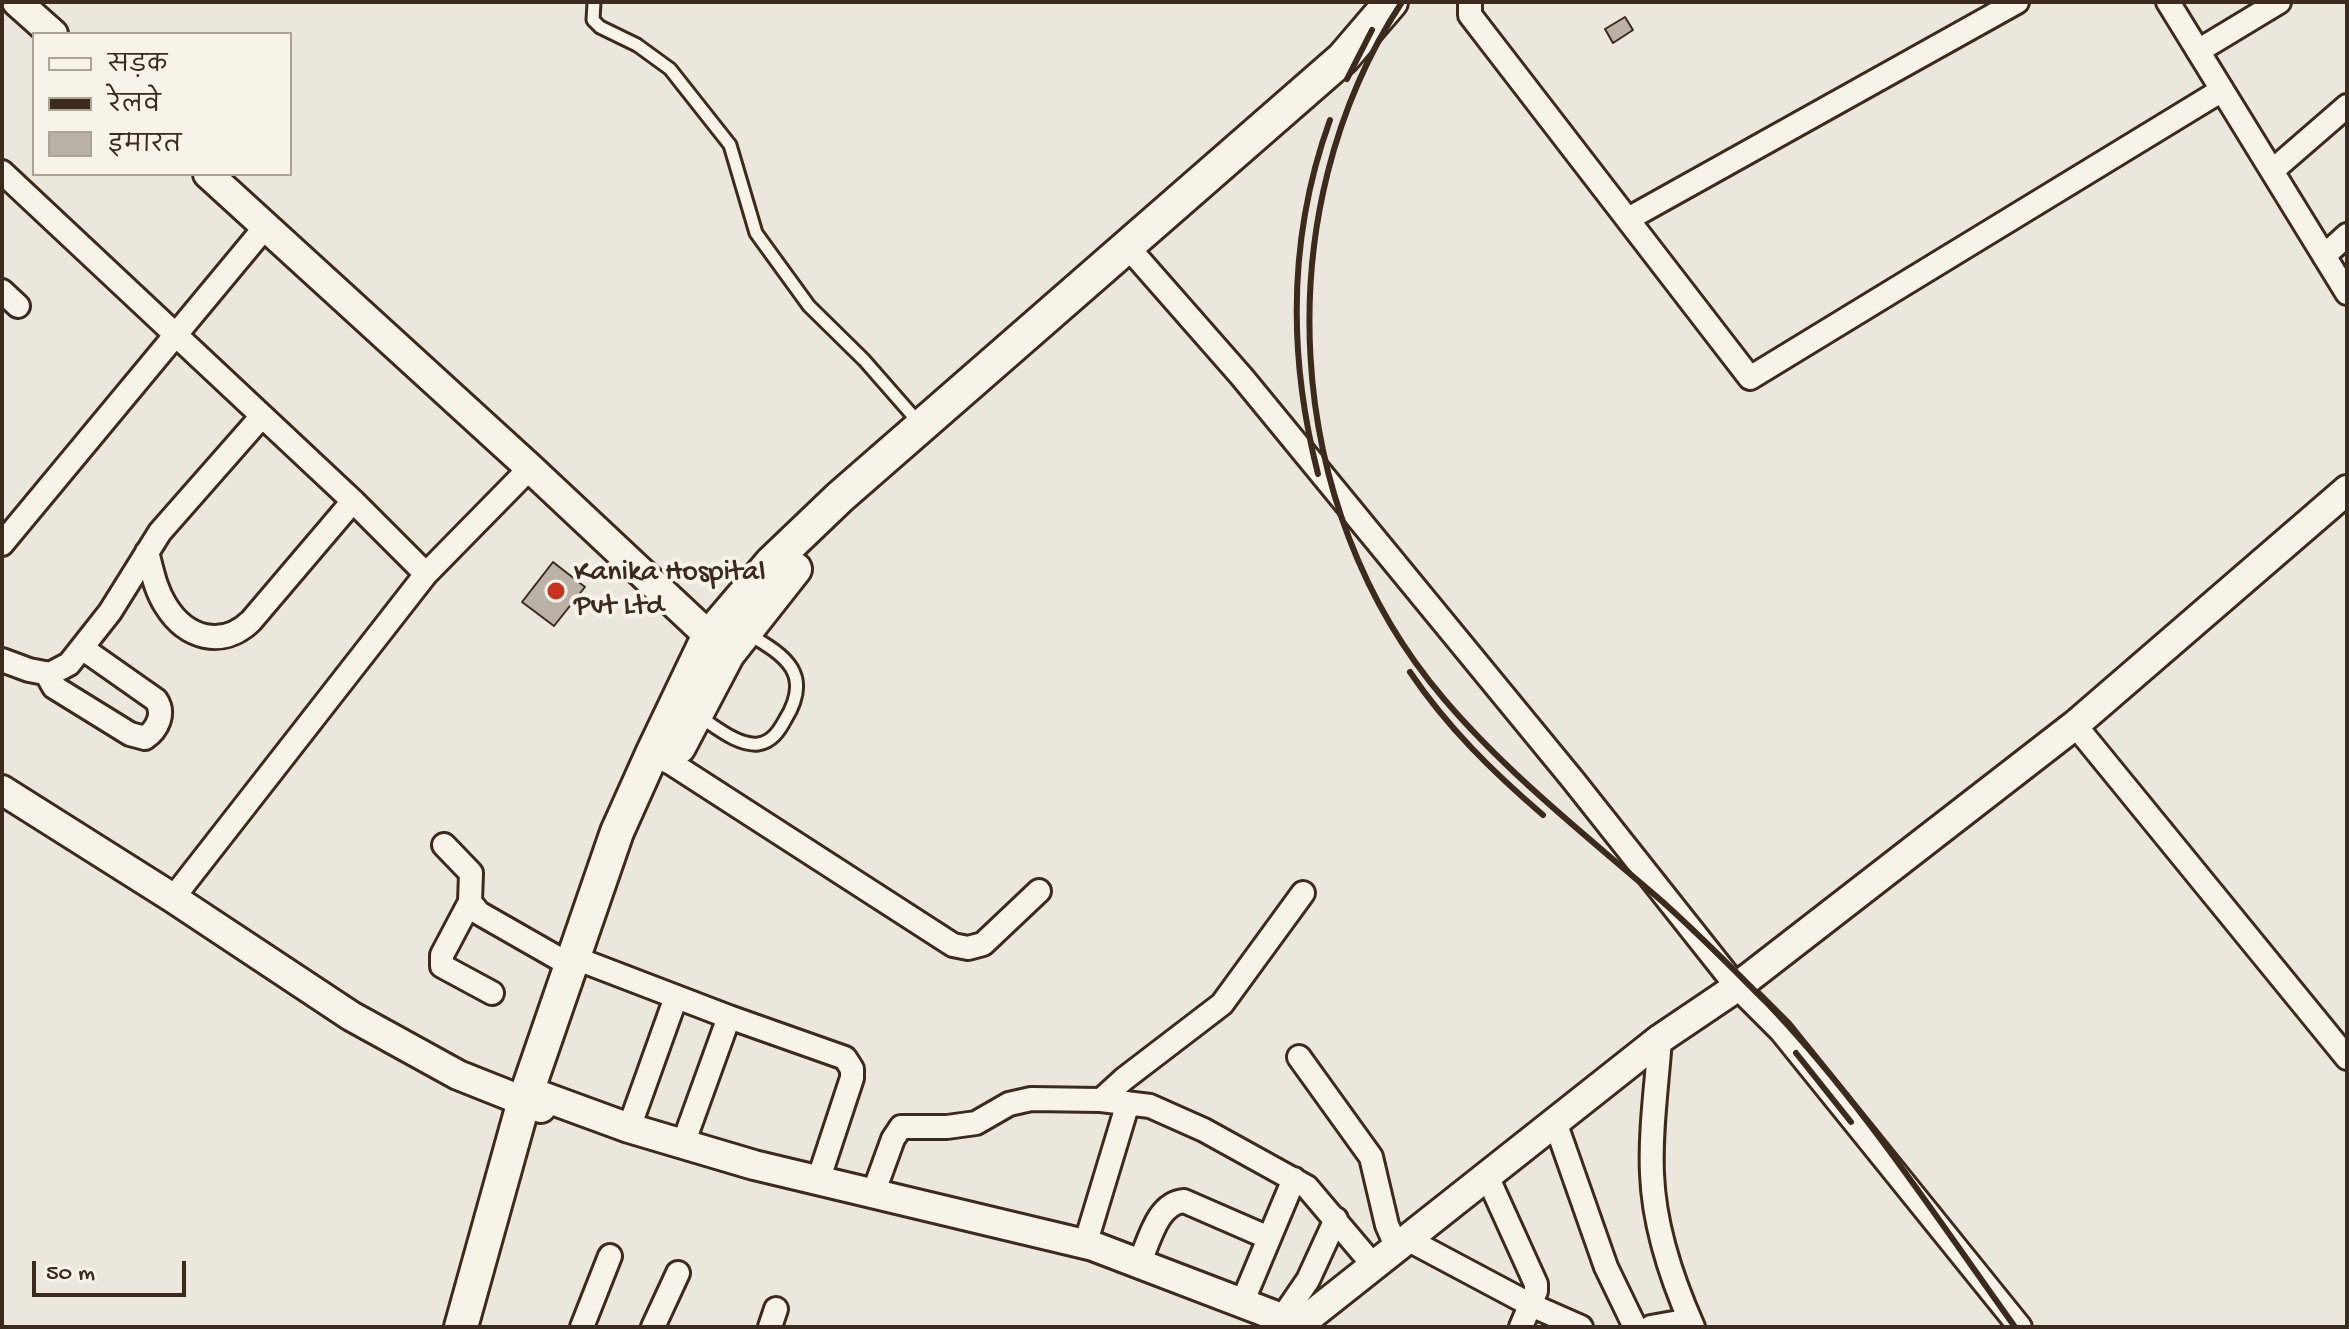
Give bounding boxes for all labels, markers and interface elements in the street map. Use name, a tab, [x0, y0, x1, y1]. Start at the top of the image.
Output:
legend	[32, 32, 292, 176]
text: सड़क	[108, 52, 167, 81]
text: रेलवे	[108, 92, 161, 121]
text: इमारत	[108, 132, 181, 161]
place label: Kanika Hospital Pvt Ltd	[574, 556, 766, 626]
marker: Kanika Hospital Pvt Ltd	[545, 580, 567, 602]
scale bar	[36, 1245, 190, 1295]
text: 50 m	[46, 1260, 95, 1289]

